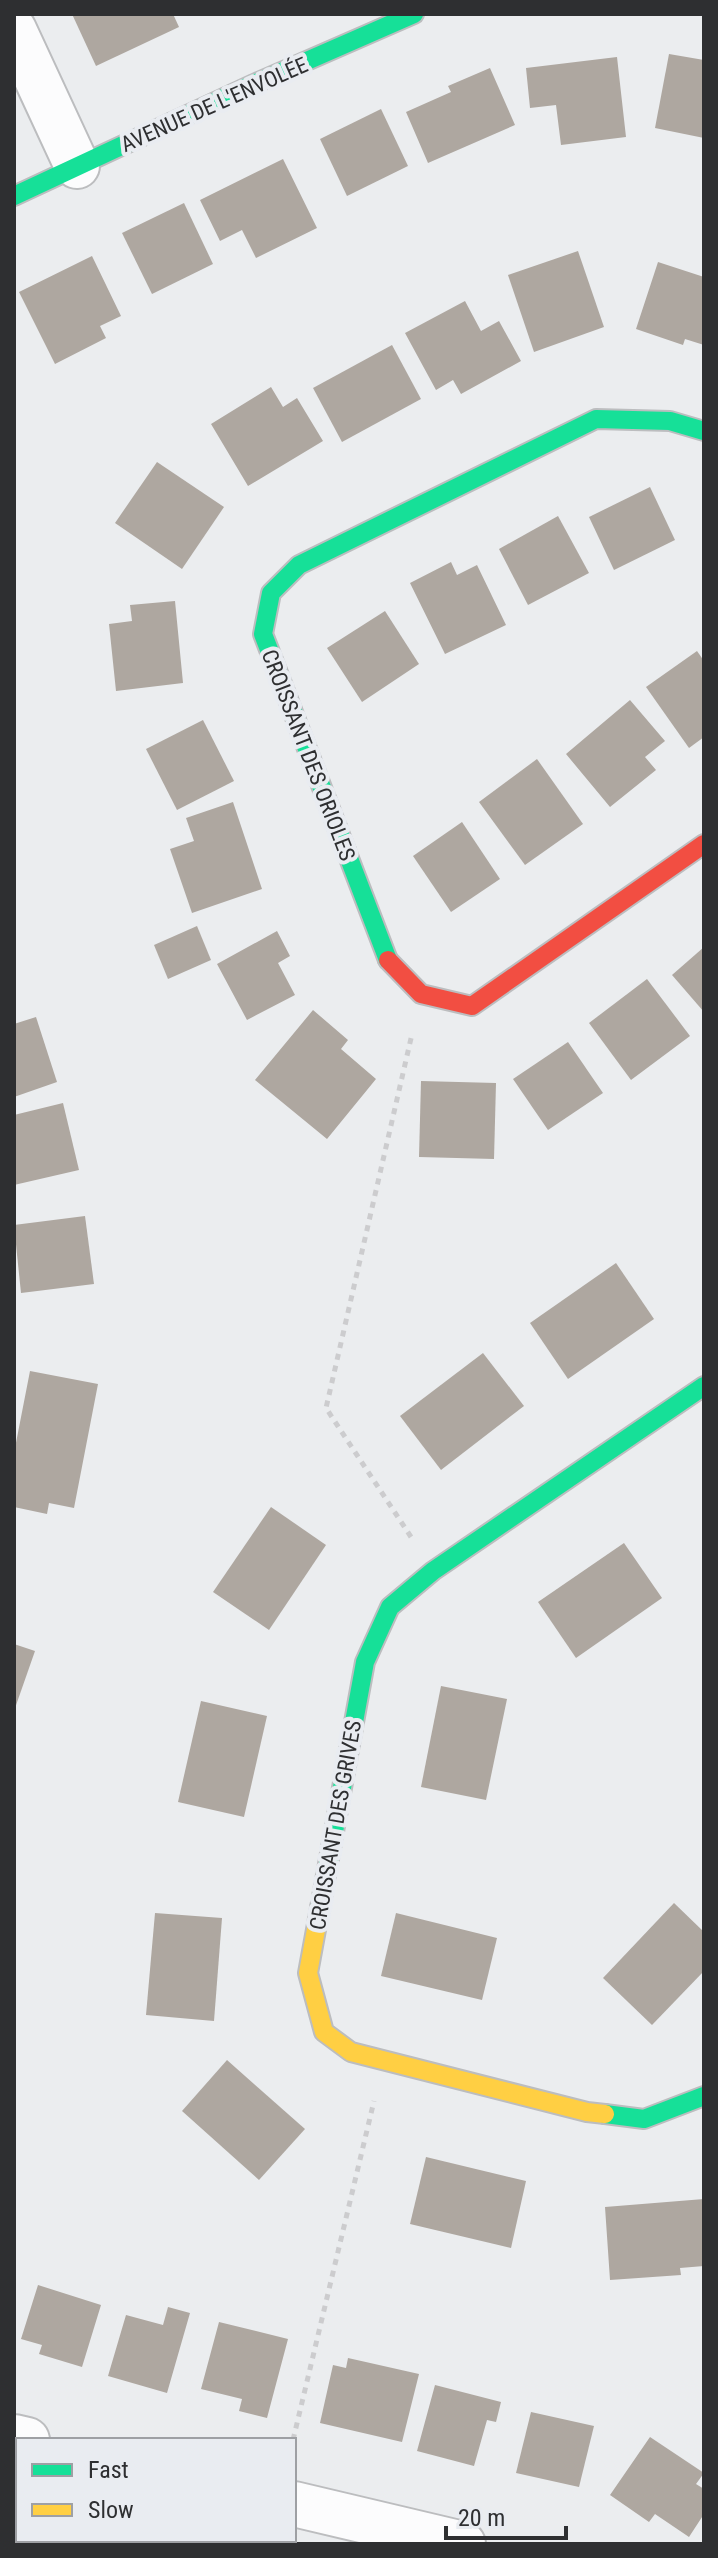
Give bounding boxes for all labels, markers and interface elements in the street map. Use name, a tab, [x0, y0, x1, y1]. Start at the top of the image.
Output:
street label: AVENUE DE L'ENVOLÉE	[117, 52, 312, 157]
street label: CROISSANT DES ORIOLES	[257, 646, 360, 864]
street label: CROISSANT DES GRIVES	[305, 1718, 366, 1932]
legend	[16, 2438, 296, 2542]
text: Fast	[88, 2456, 129, 2484]
scale bar	[446, 2490, 566, 2540]
text: Slow	[88, 2496, 134, 2524]
text: 20 m	[458, 2504, 505, 2532]

